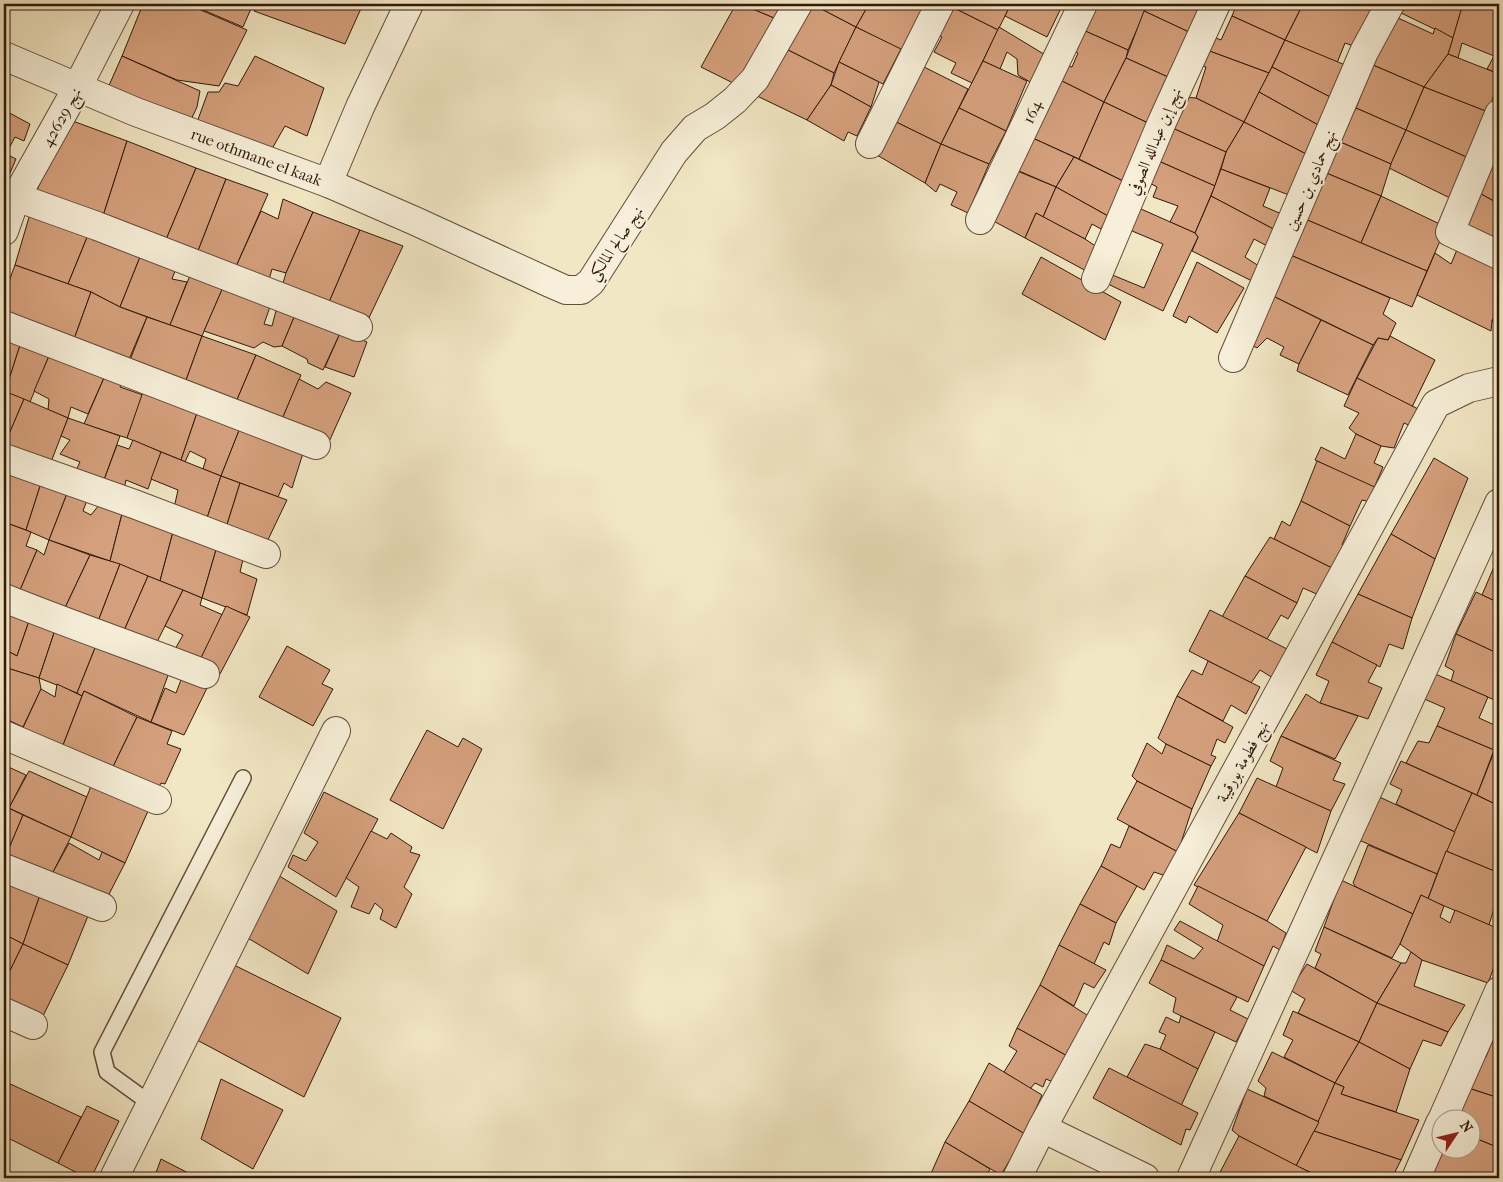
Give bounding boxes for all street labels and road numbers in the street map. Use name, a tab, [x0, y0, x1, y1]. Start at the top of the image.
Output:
street label: نهج 42629	[37, 84, 90, 153]
street label: نهج إبن عبدالله الصوفي	[1123, 85, 1190, 200]
street label: 164	[1018, 97, 1046, 127]
street label: rue othmane el kaak	[188, 124, 325, 190]
street label: نهج حمادي بن حسين	[1281, 127, 1345, 235]
street label: نهج صالح المالكي	[584, 203, 652, 287]
street label: نهج فطومة بورقيبة	[1212, 717, 1277, 808]

